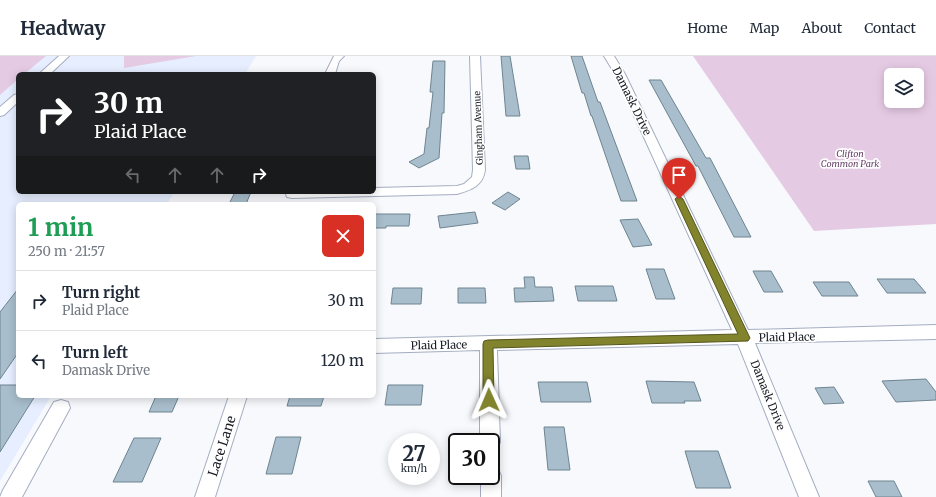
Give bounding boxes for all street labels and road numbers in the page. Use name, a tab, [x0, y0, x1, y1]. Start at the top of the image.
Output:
street label: Damask Drive	[609, 64, 655, 138]
street label: Gingham Avenue	[471, 91, 485, 165]
street label: Plaid Place	[759, 330, 816, 344]
street label: Plaid Place	[411, 338, 468, 352]
street label: Damask Drive	[748, 358, 789, 432]
street label: Lace Lane	[204, 413, 240, 478]

